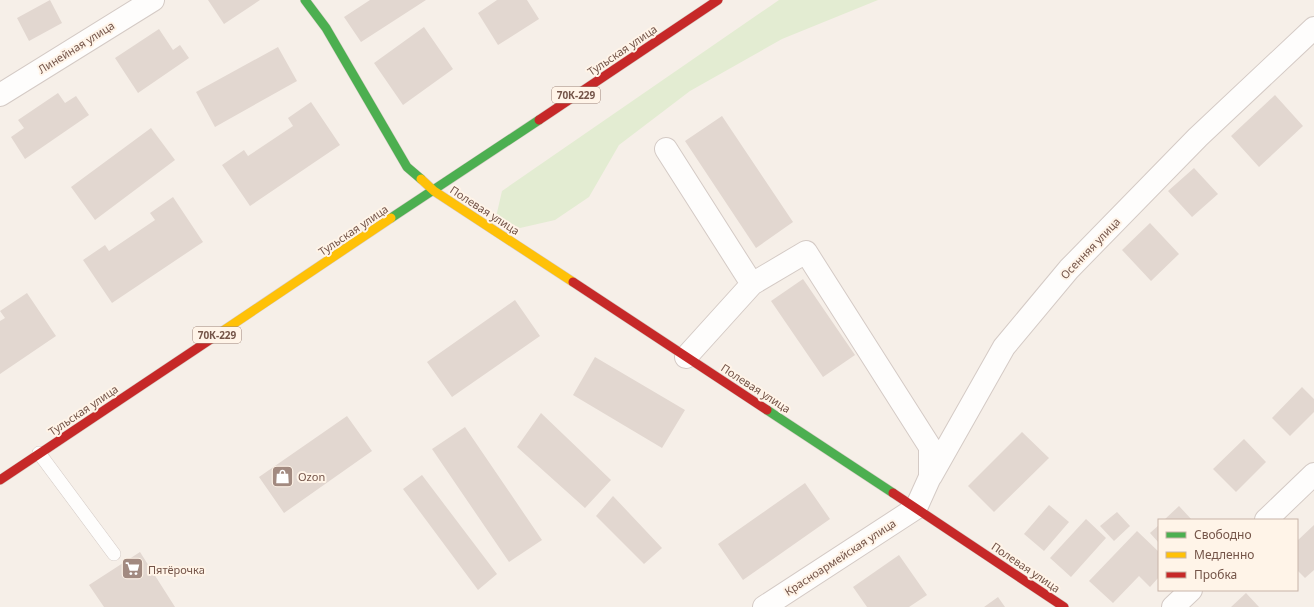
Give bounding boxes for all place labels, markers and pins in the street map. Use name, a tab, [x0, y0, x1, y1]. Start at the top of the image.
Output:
shop icon: Ozon	[269, 463, 295, 489]
place label: Ozon	[298, 469, 325, 484]
supermarket icon: Пятёрочка	[120, 556, 146, 582]
place label: Пятёрочка	[148, 562, 205, 577]

